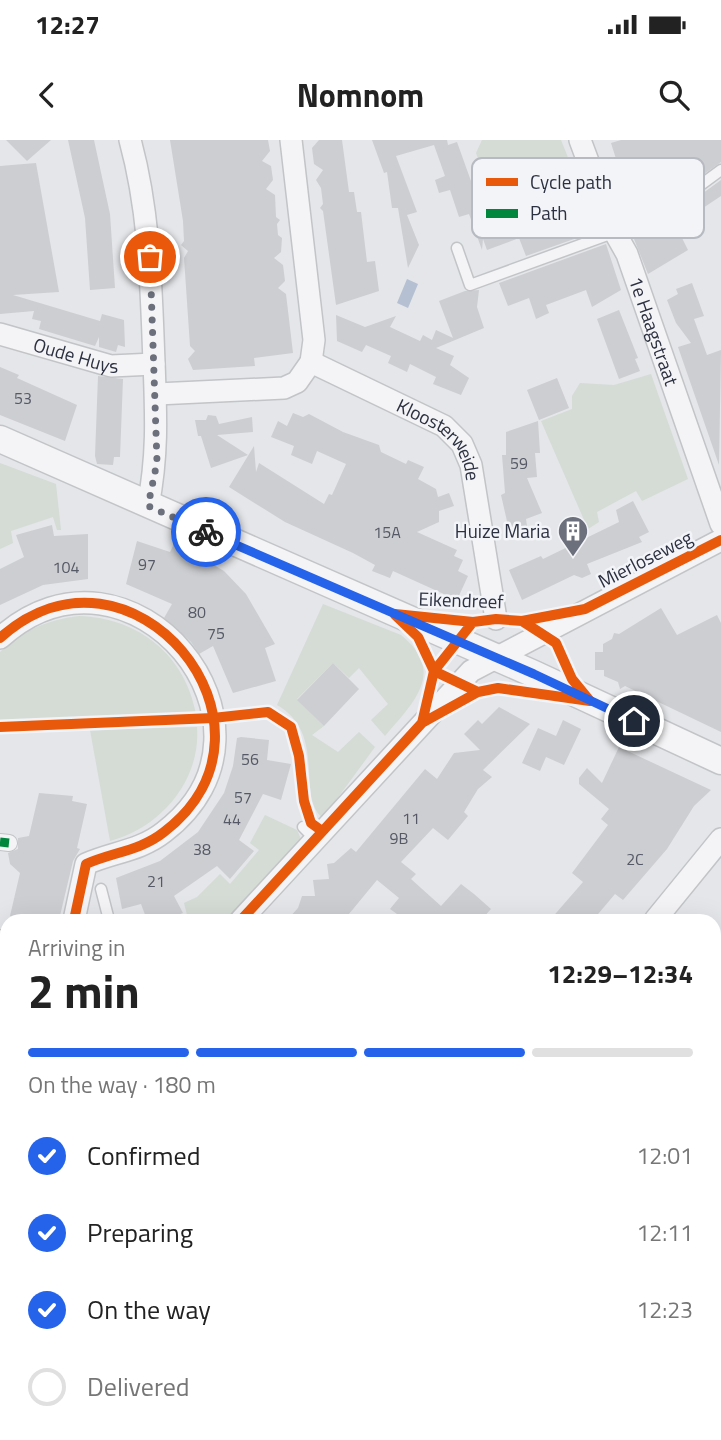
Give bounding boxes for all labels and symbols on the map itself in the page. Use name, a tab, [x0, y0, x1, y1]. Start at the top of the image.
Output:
legend	[472, 158, 704, 238]
text: Cycle path	[530, 167, 612, 196]
text: Path	[530, 198, 568, 227]
pin	[120, 227, 180, 287]
street label: 1e Haagstraat	[622, 272, 687, 390]
street label: Oude Huys	[30, 329, 119, 380]
house number: 53	[14, 386, 32, 410]
street label: Kloosterweide	[392, 390, 488, 483]
house number: 59	[510, 451, 528, 475]
courier	[171, 497, 241, 567]
building icon: Huize Maria	[556, 514, 590, 558]
place label: Huize Maria	[455, 516, 550, 545]
house number: 15A	[373, 520, 401, 544]
street label: Mierloseweg	[592, 522, 697, 595]
house number: 97	[138, 552, 156, 576]
house number: 104	[53, 555, 79, 579]
street label: Eikendreef	[418, 584, 505, 616]
house number: 80	[188, 600, 206, 624]
house number: 75	[207, 621, 225, 645]
pin	[604, 691, 664, 751]
house number: 56	[241, 747, 259, 771]
house number: 57	[234, 785, 252, 809]
house number: 11	[402, 806, 420, 830]
house number: 44	[223, 807, 241, 831]
house number: 9B	[390, 826, 409, 850]
house number: 38	[193, 837, 211, 861]
house number: 2C	[626, 847, 644, 871]
house number: 21	[147, 869, 165, 893]

